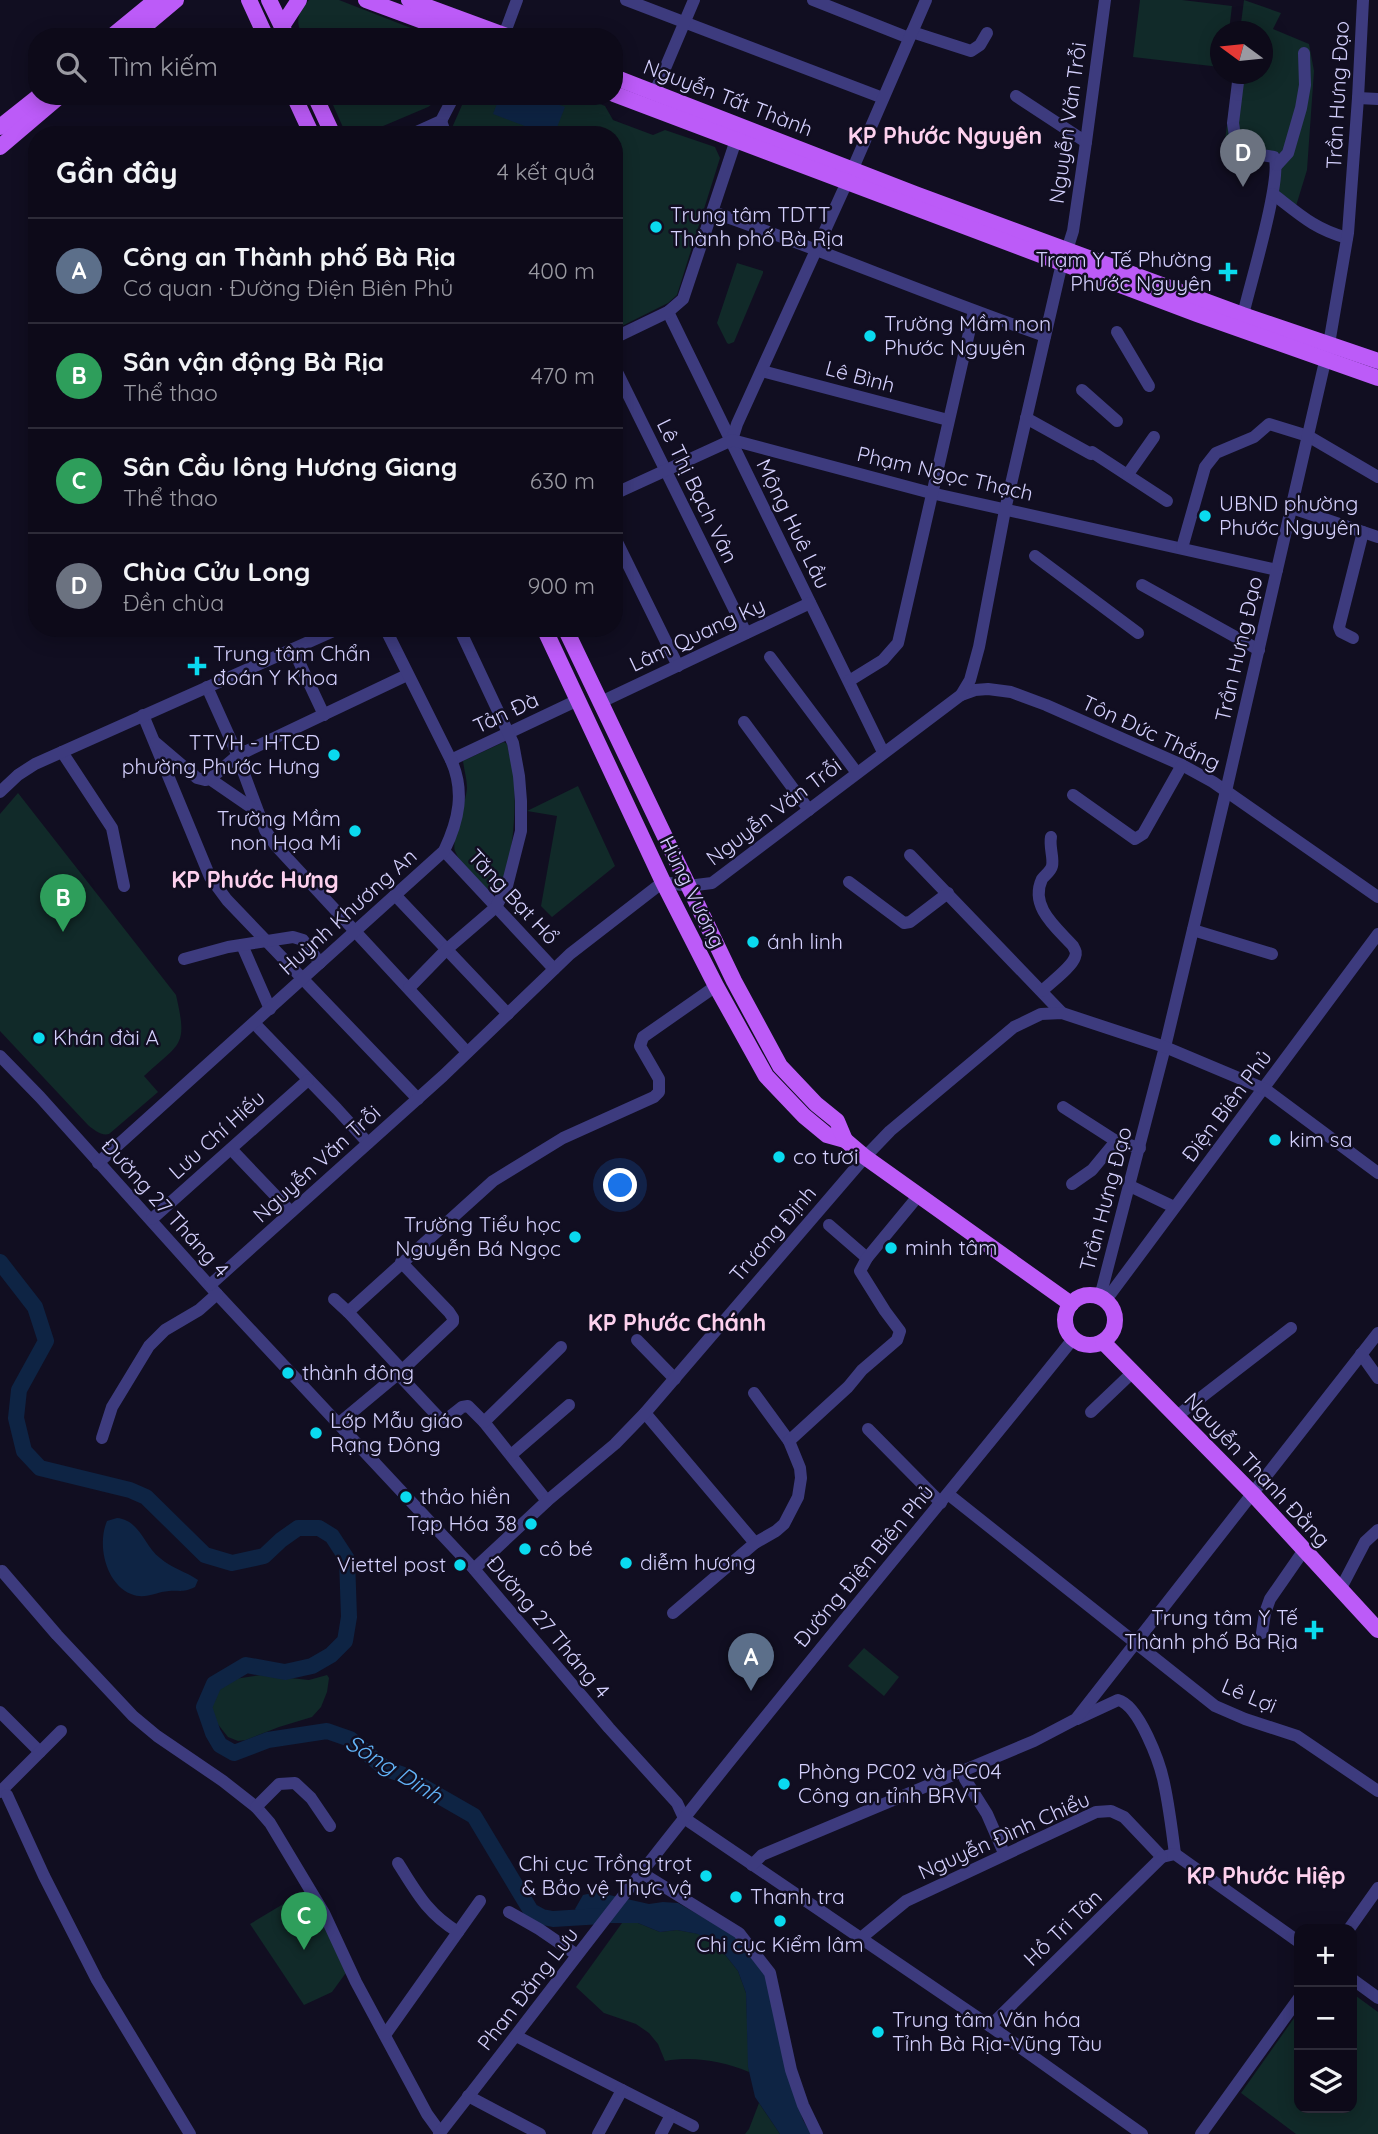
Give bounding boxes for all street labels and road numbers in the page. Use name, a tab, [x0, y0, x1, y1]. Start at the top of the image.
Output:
street label: Trần Hưng Đạo	[1320, 20, 1354, 170]
street label: Nguyễn Văn Trỗi	[1043, 40, 1091, 205]
street label: Nguyễn Tất Thành	[640, 53, 817, 141]
street label: Lê Bình	[823, 354, 898, 398]
street label: Lê Thị Bạch Vân	[652, 414, 744, 567]
street label: Phạm Ngọc Thạch	[855, 440, 1036, 506]
street label: Mộng Huê Lầu	[751, 454, 837, 593]
street label: Trần Hưng Đạo	[1209, 574, 1267, 724]
street label: Lâm Quang Ky	[625, 591, 768, 677]
street label: Tản Đà	[469, 686, 542, 738]
street label: Tôn Đức Thắng	[1078, 689, 1225, 775]
street label: Nguyễn Văn Trỗi	[701, 752, 846, 871]
street label: Hùng Vương	[655, 831, 731, 952]
street label: Huỳnh Khương An	[273, 843, 422, 980]
street label: Tăng Bạt Hổ	[463, 843, 565, 950]
street label: Điện Biên Phủ	[1176, 1044, 1277, 1167]
street label: Lưu Chí Hiếu	[163, 1084, 270, 1184]
street label: Nguyễn Văn Trỗi	[247, 1099, 385, 1227]
street label: Trần Hưng Đạo	[1073, 1124, 1137, 1274]
street label: Đường 27 Tháng 4	[97, 1133, 235, 1282]
street label: Trương Định	[723, 1180, 821, 1287]
street label: Nguyễn Thanh Đằng	[1179, 1387, 1336, 1552]
street label: Đường Điện Biên Phủ	[788, 1479, 939, 1652]
street label: Đường 27 Tháng 4	[482, 1550, 616, 1703]
street label: Lê Lợi	[1218, 1672, 1281, 1718]
street label: Nguyễn Đình Chiểu	[914, 1786, 1093, 1885]
street label: Hồ Tri Tân	[1018, 1884, 1107, 1971]
street label: Phan Đăng Lưu	[471, 1922, 583, 2055]

